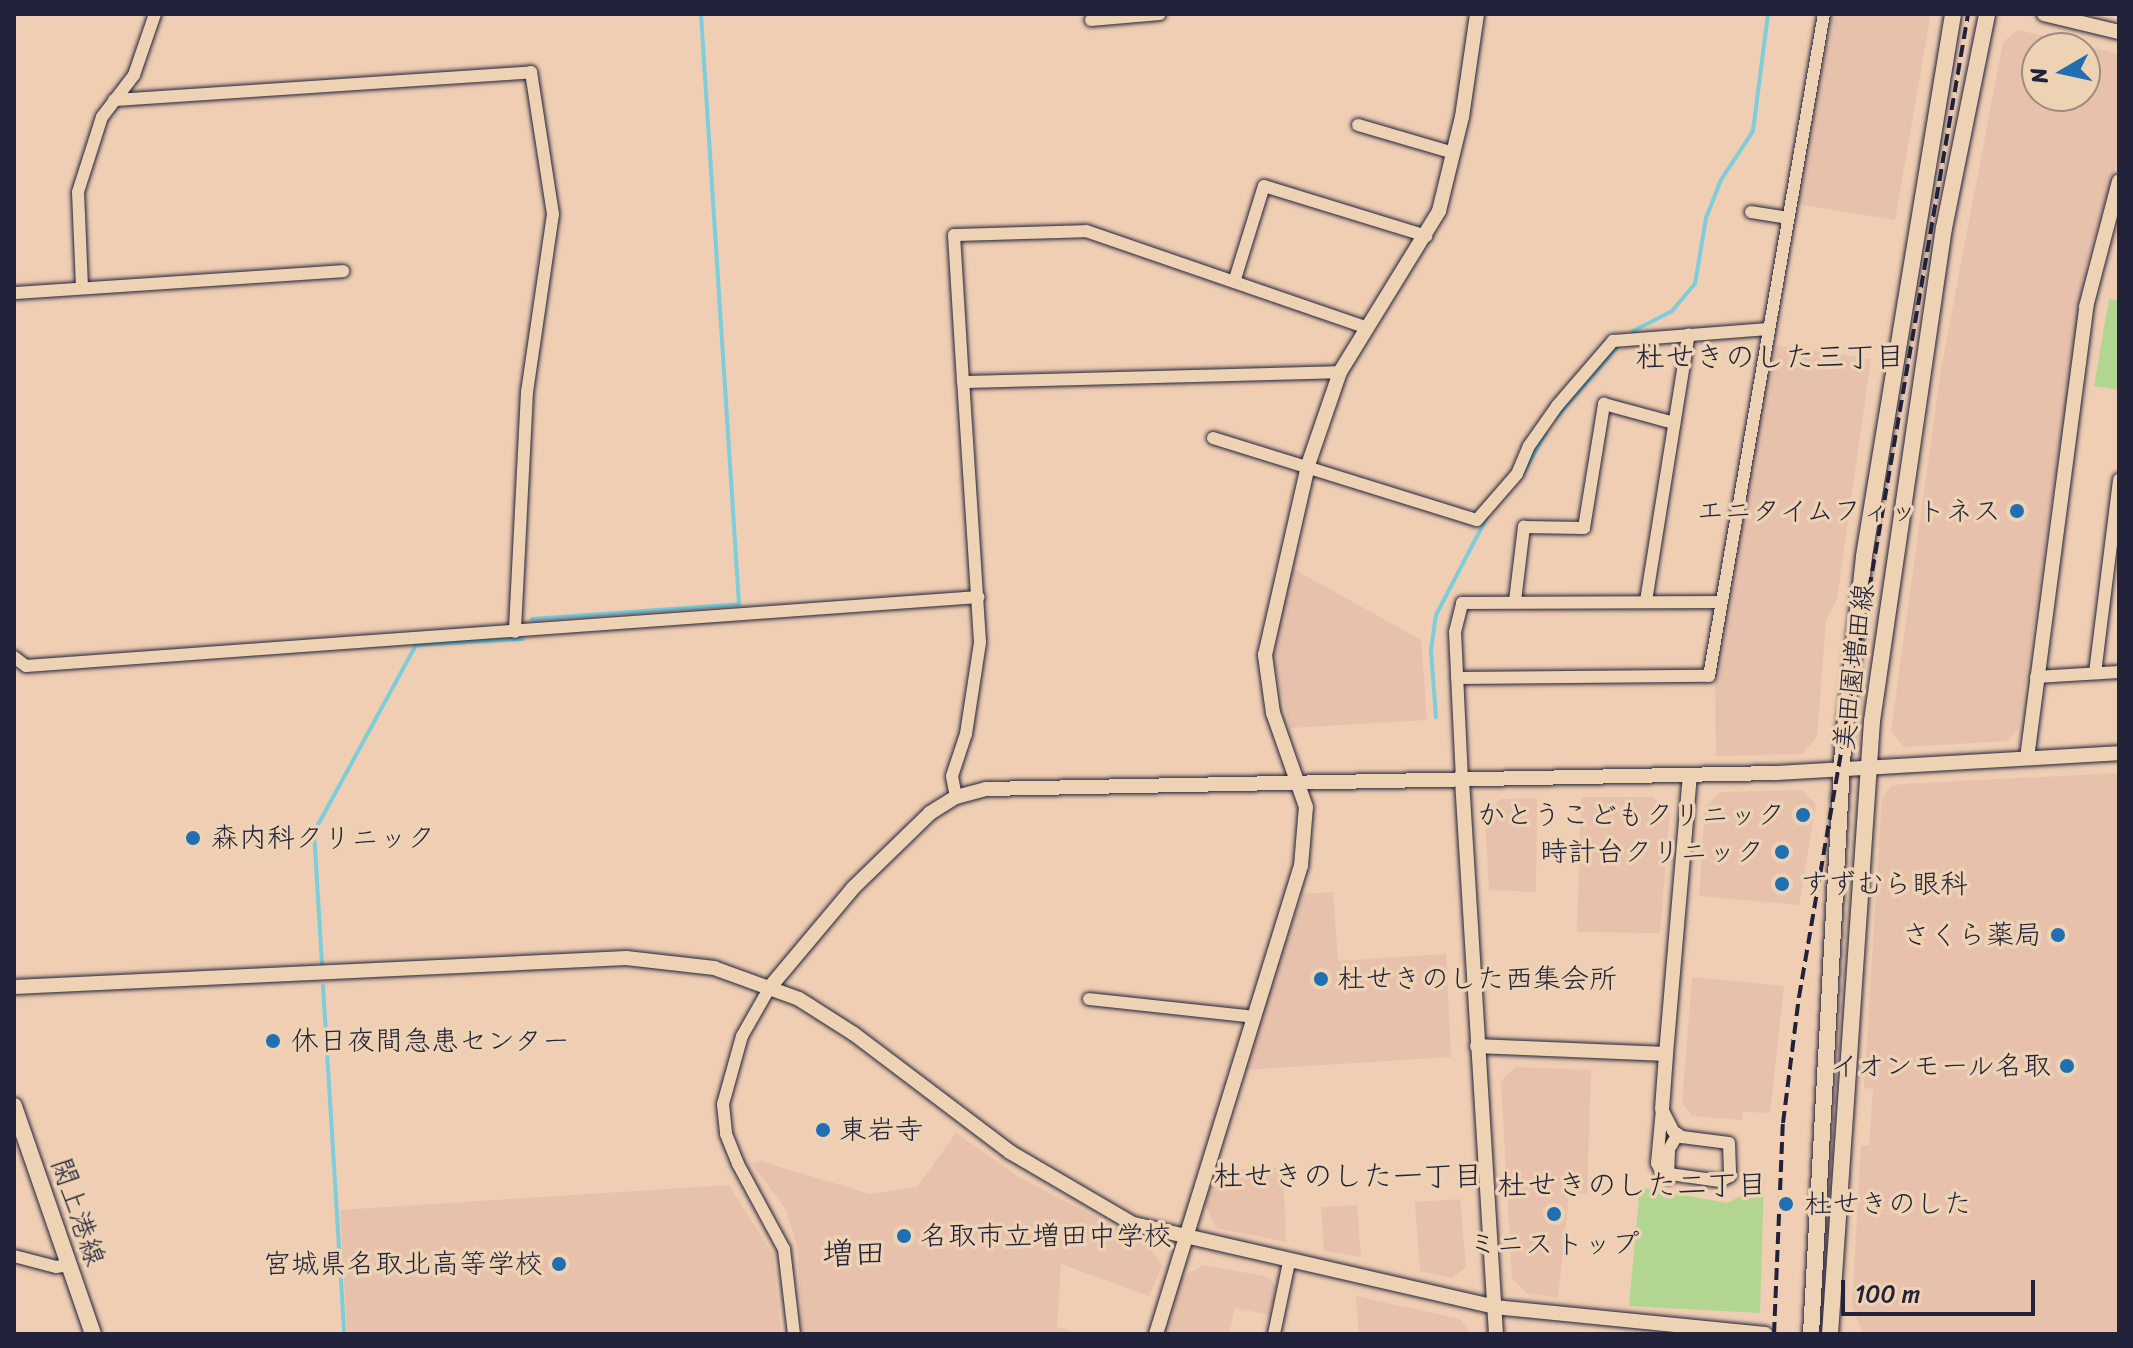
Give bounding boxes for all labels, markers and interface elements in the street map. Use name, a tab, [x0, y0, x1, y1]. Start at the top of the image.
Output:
north arrow	[2021, 32, 2101, 112]
text: N	[2018, 65, 2059, 86]
district label: 杜せきのした三丁目	[1635, 339, 1905, 375]
place label: エニタイムフィットネス	[1693, 494, 2001, 528]
marker: エニタイムフィットネス	[2008, 502, 2026, 520]
street label: 美田園増田線	[1827, 582, 1881, 752]
place label: かとうこどもクリニック	[1477, 798, 1785, 832]
marker: かとうこどもクリニック	[1792, 804, 1814, 826]
place label: 森内科クリニック	[211, 821, 435, 855]
marker: 森内科クリニック	[182, 827, 204, 849]
place label: 時計台クリニック	[1540, 835, 1764, 869]
marker: 時計台クリニック	[1771, 841, 1793, 863]
place label: すずむら眼科	[1800, 867, 1968, 901]
marker: すずむら眼科	[1771, 873, 1793, 895]
place label: さくら薬局	[1902, 918, 2042, 952]
marker: さくら薬局	[2049, 926, 2067, 944]
place label: 杜せきのした西集会所	[1337, 962, 1617, 996]
marker: 杜せきのした西集会所	[1312, 970, 1330, 988]
place label: 休日夜間急患センター	[291, 1024, 571, 1058]
marker: 休日夜間急患センター	[262, 1030, 284, 1052]
place label: イオンモール名取	[1827, 1049, 2051, 1083]
marker: イオンモール名取	[2058, 1057, 2076, 1075]
place label: 東岩寺	[839, 1113, 923, 1147]
marker: 東岩寺	[814, 1121, 832, 1139]
street label: 閖上港線	[44, 1154, 112, 1270]
district label: 杜せきのした一丁目	[1213, 1158, 1483, 1194]
district label: 杜せきのした二丁目	[1497, 1167, 1767, 1203]
place label: 杜せきのした	[1804, 1187, 1972, 1221]
marker: 杜せきのした	[1775, 1193, 1797, 1215]
marker: ミニストップ	[1545, 1205, 1563, 1223]
place label: 名取市立増田中学校	[920, 1219, 1172, 1253]
marker: 名取市立増田中学校	[895, 1227, 913, 1245]
place label: ミニストップ	[1470, 1227, 1638, 1261]
district label: 増田	[822, 1235, 886, 1273]
place label: 宮城県名取北高等学校	[263, 1247, 543, 1281]
marker: 宮城県名取北高等学校	[550, 1255, 568, 1273]
scale bar	[1845, 1264, 2039, 1314]
text: 100 m	[1855, 1273, 1920, 1315]

